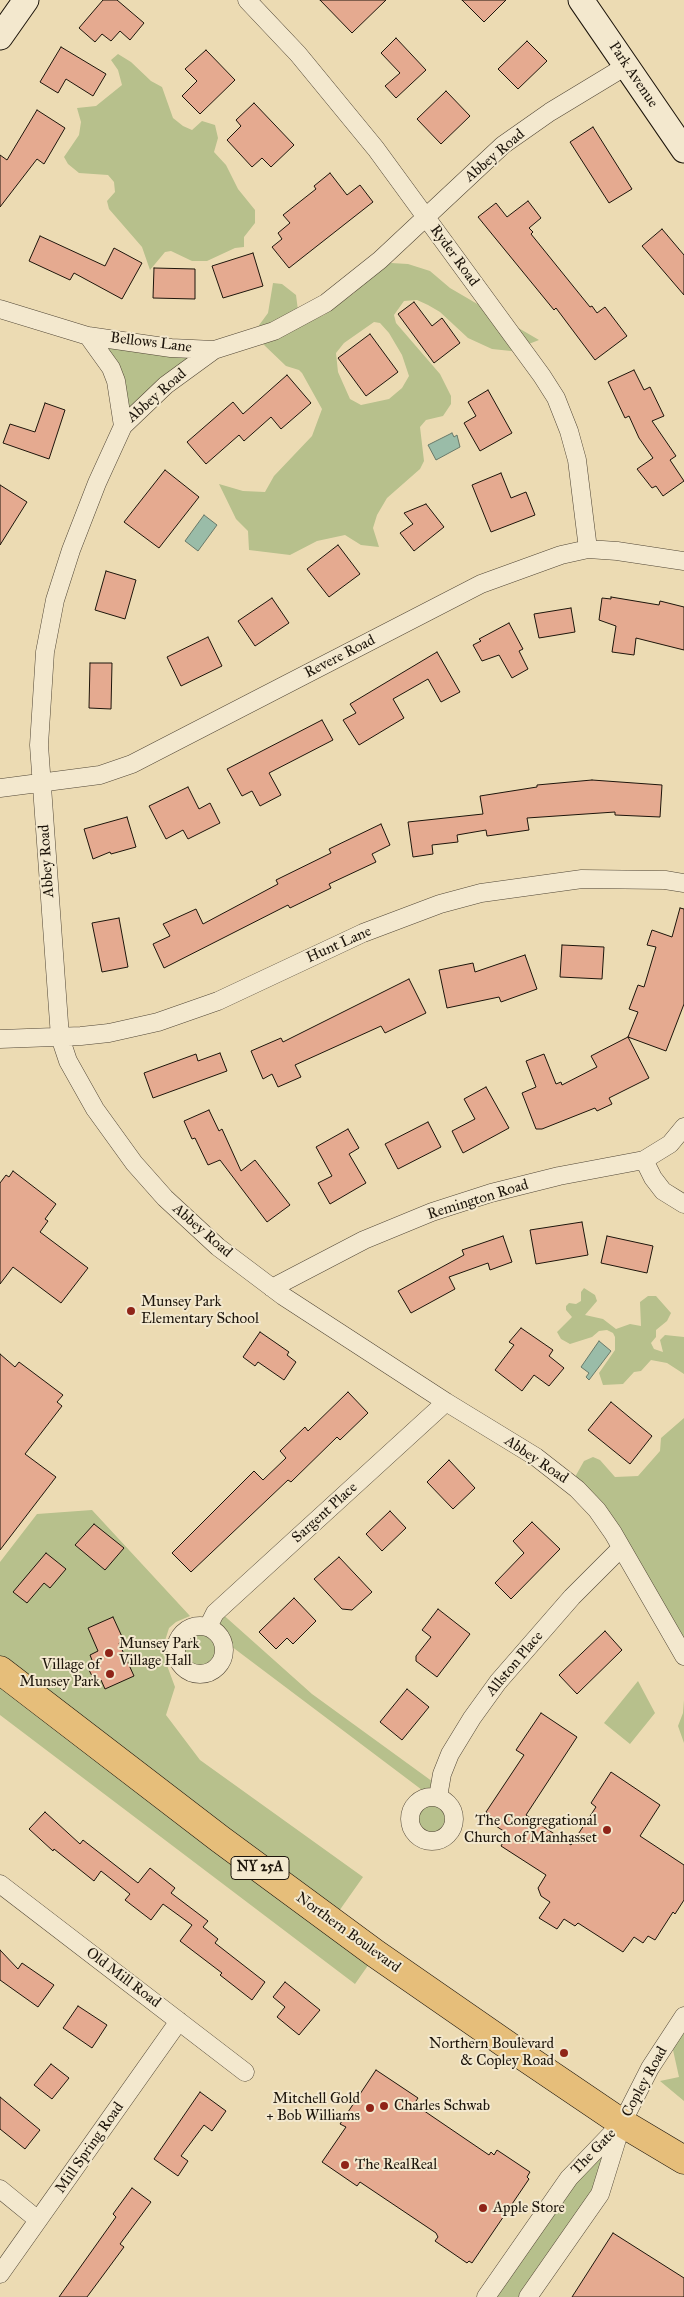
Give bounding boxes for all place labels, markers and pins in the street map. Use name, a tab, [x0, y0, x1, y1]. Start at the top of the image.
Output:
place label: Munsey Park Elementary School	[141, 1293, 259, 1328]
marker: Munsey Park Elementary School	[125, 1305, 137, 1317]
place label: Munsey Park Village Hall	[119, 1635, 199, 1670]
marker: Munsey Park Village Hall	[103, 1647, 115, 1659]
place label: Village of Munsey Park	[20, 1656, 100, 1691]
marker: Village of Munsey Park	[104, 1668, 116, 1680]
place label: The Congregational Church of Manhasset	[464, 1812, 597, 1847]
marker: The Congregational Church of Manhasset	[601, 1824, 613, 1836]
place label: Northern Boulevard & Copley Road	[429, 2035, 554, 2070]
marker: Northern Boulevard & Copley Road	[558, 2047, 570, 2059]
place label: Mitchell Gold + Bob Williams	[266, 2090, 360, 2125]
place label: Charles Schwab	[394, 2097, 490, 2115]
marker: Charles Schwab	[378, 2100, 390, 2112]
marker: Mitchell Gold + Bob Williams	[364, 2102, 376, 2114]
place label: The RealReal	[355, 2156, 437, 2174]
marker: The RealReal	[339, 2159, 351, 2171]
place label: Apple Store	[493, 2199, 565, 2217]
marker: Apple Store	[477, 2202, 489, 2214]

